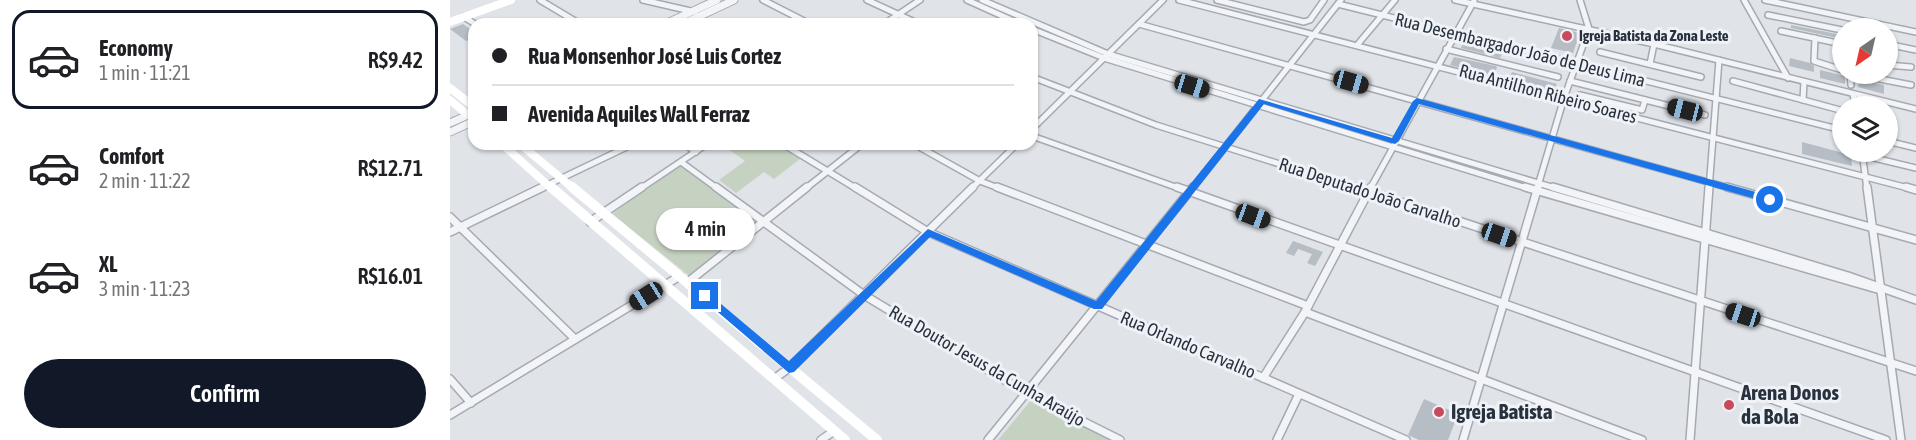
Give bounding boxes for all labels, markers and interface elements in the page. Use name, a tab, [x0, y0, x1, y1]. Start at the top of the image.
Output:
street label: Rua Desembargador João de Deus Lima	[1393, 8, 1648, 91]
north arrow	[1832, 18, 1898, 84]
map controls	[1832, 18, 1898, 162]
place label: Igreja Batista da Zona Leste	[1579, 27, 1729, 44]
marker: Igreja Batista da Zona Leste	[1560, 29, 1574, 43]
icon: car	[27, 33, 81, 87]
text: Economy	[99, 35, 173, 61]
text: Rua Monsenhor José Luis Cortez	[528, 43, 781, 69]
text: R$9.42	[368, 47, 423, 73]
street label: Rua Antilhon Ribeiro Soares	[1457, 60, 1639, 127]
text: 1 min · 11:21	[99, 61, 191, 84]
car	[1331, 68, 1371, 96]
car	[1172, 72, 1212, 100]
button: layers	[1832, 96, 1898, 162]
car	[1665, 97, 1705, 123]
text: Avenida Aquiles Wall Ferraz	[528, 101, 750, 127]
icon: car	[27, 141, 81, 195]
text: Comfort	[99, 143, 164, 169]
street label: Rua Deputado João Carvalho	[1277, 153, 1464, 232]
text: R$12.71	[357, 155, 423, 181]
text: 2 min · 11:22	[99, 169, 191, 192]
route start	[1756, 186, 1783, 213]
car	[1233, 201, 1273, 231]
callout: 4 min	[656, 209, 754, 251]
text: 4 min	[685, 217, 726, 240]
car	[1479, 221, 1519, 249]
icon: car	[27, 249, 81, 303]
text: XL	[99, 251, 117, 277]
text: R$16.01	[357, 263, 423, 289]
text: 3 min · 11:23	[99, 277, 191, 300]
car	[626, 279, 666, 313]
route end	[691, 282, 718, 309]
street label: Rua Doutor Jesus da Cunha Araújo	[886, 301, 1089, 430]
car	[1723, 301, 1763, 329]
street label: Rua Orlando Carvalho	[1117, 307, 1259, 383]
button: Confirm	[24, 359, 426, 428]
place label: Arena Donos da Bola	[1740, 380, 1840, 428]
marker: Arena Donos da Bola	[1722, 398, 1736, 412]
place label: Igreja Batista	[1451, 399, 1553, 423]
marker: Igreja Batista	[1432, 405, 1446, 419]

